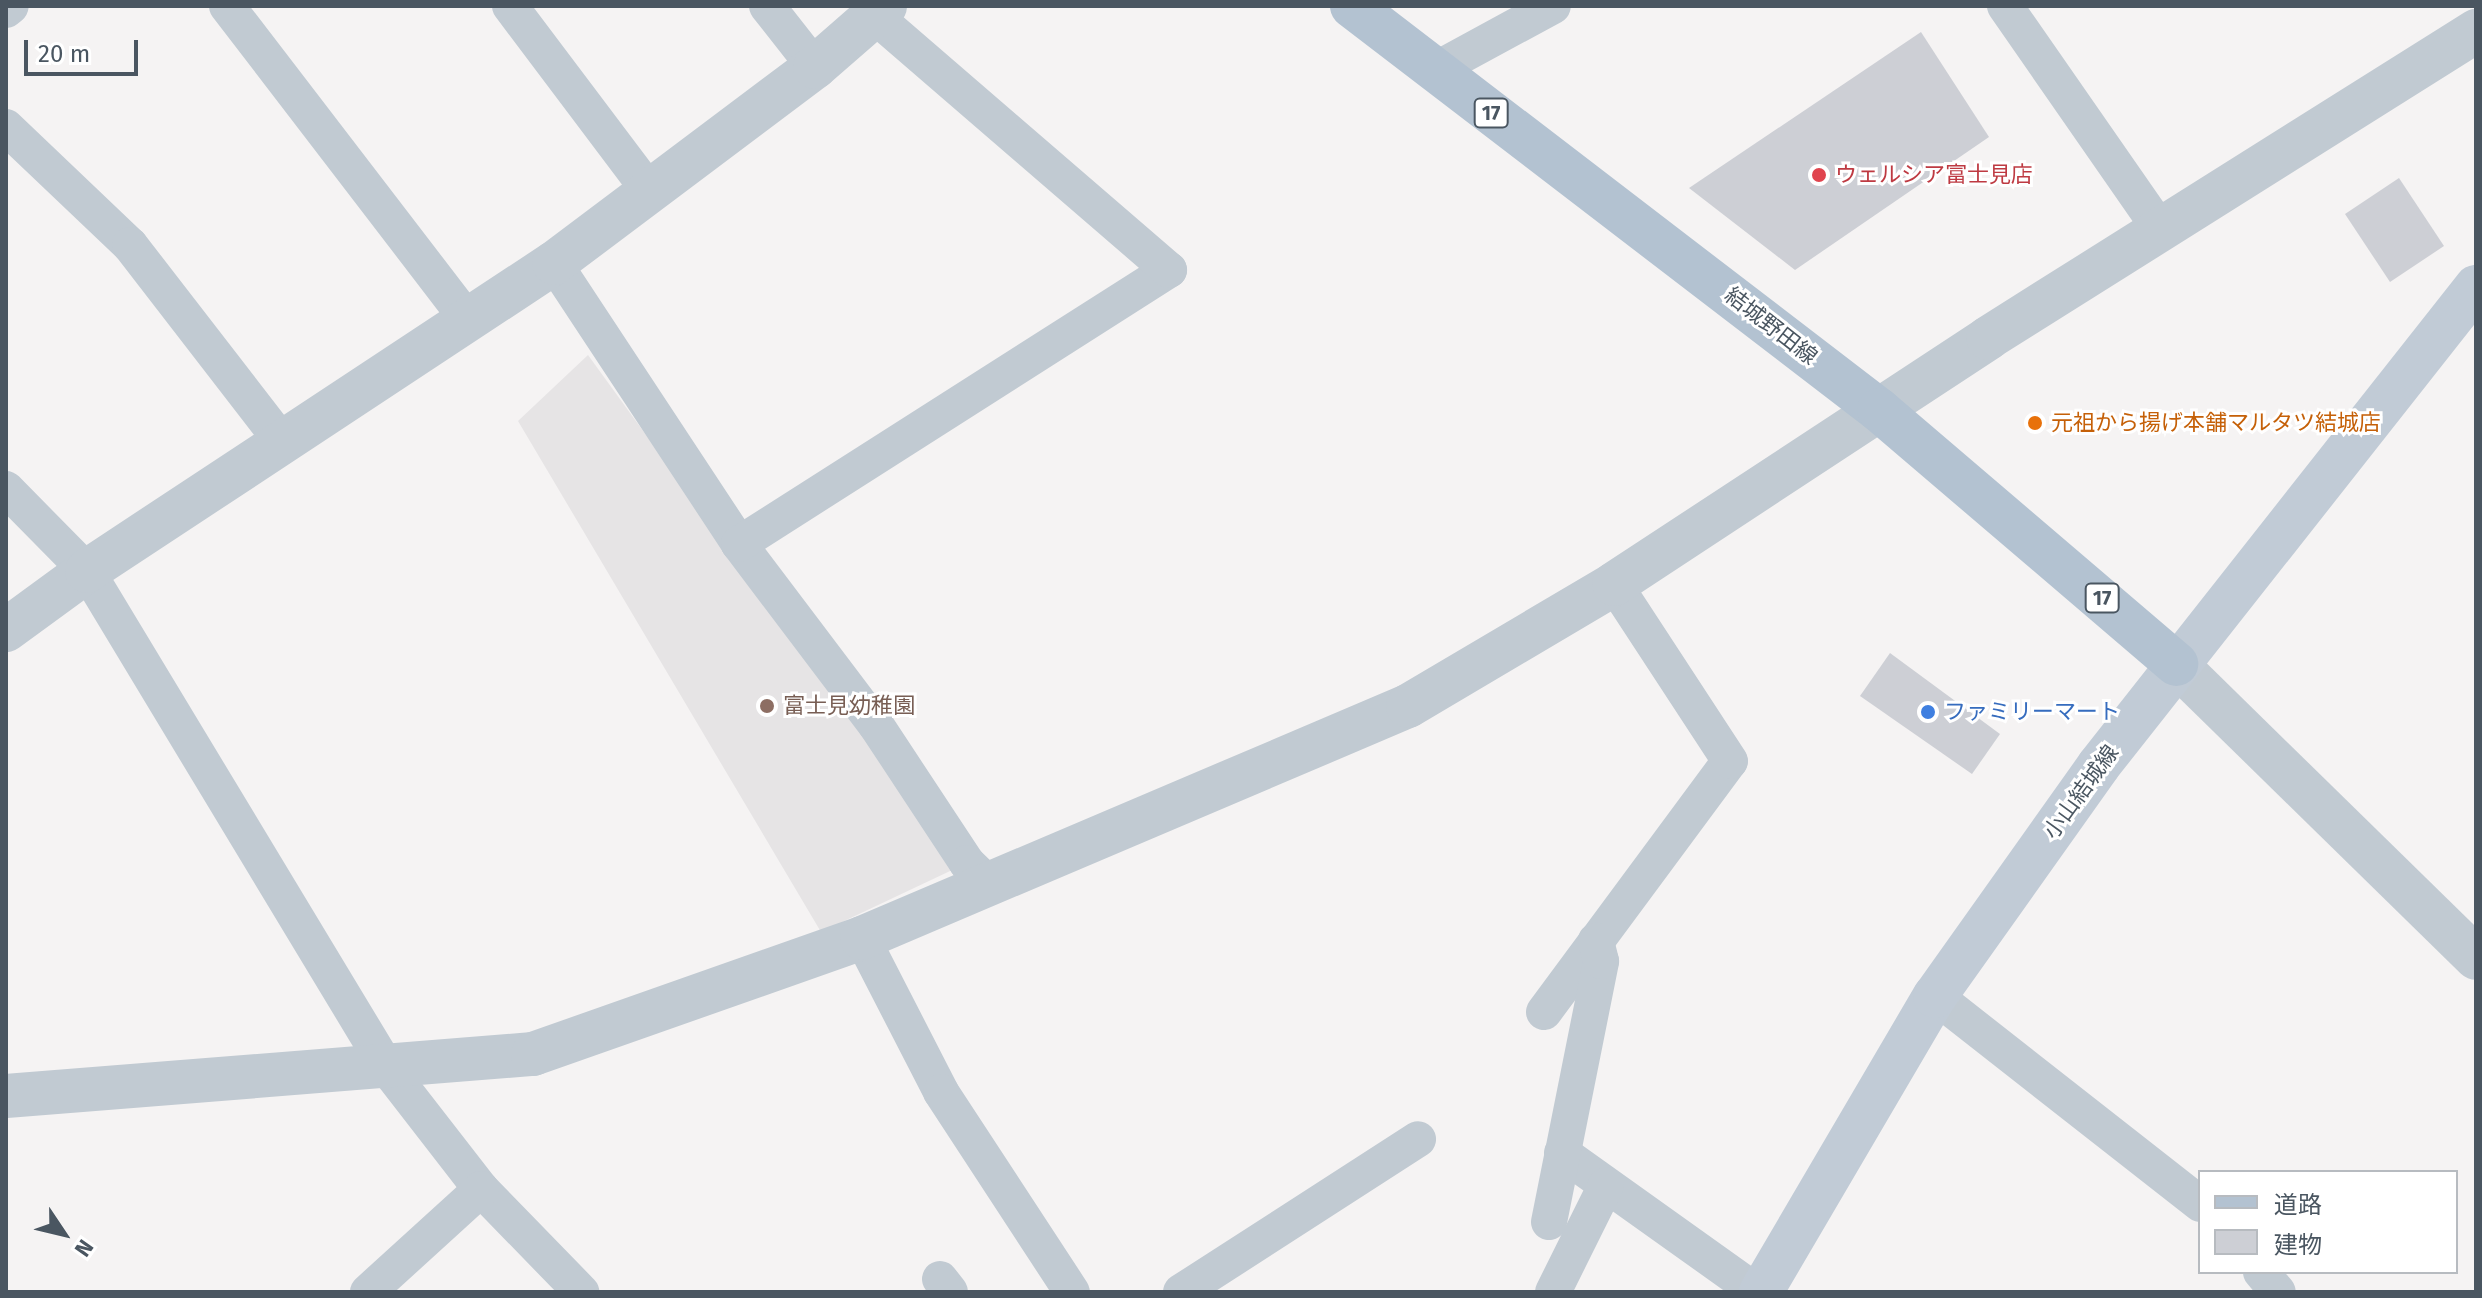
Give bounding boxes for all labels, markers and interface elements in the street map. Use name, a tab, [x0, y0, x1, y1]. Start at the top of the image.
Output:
scale bar	[28, 24, 142, 74]
text: 20 m	[38, 40, 90, 68]
road number: 17	[1473, 97, 1509, 129]
place label: ウェルシア富士見店	[1835, 162, 2033, 188]
marker: ウェルシア富士見店	[1810, 166, 1828, 184]
street label: 結城野田線	[1720, 282, 1822, 370]
place label: 元祖から揚げ本舗マルタツ結城店	[2051, 410, 2381, 436]
marker: 元祖から揚げ本舗マルタツ結城店	[2026, 414, 2044, 432]
road number: 17	[2084, 582, 2120, 614]
place label: 富士見幼稚園	[783, 693, 915, 719]
marker: 富士見幼稚園	[758, 697, 776, 715]
place label: ファミリーマート	[1944, 699, 2120, 725]
marker: ファミリーマート	[1919, 703, 1937, 721]
street label: 小山結城線	[2038, 740, 2124, 844]
legend	[2198, 1170, 2458, 1274]
text: 道路	[2274, 1191, 2322, 1219]
north arrow	[24, 1194, 104, 1274]
text: 建物	[2274, 1231, 2322, 1259]
text: N	[69, 1234, 99, 1262]

